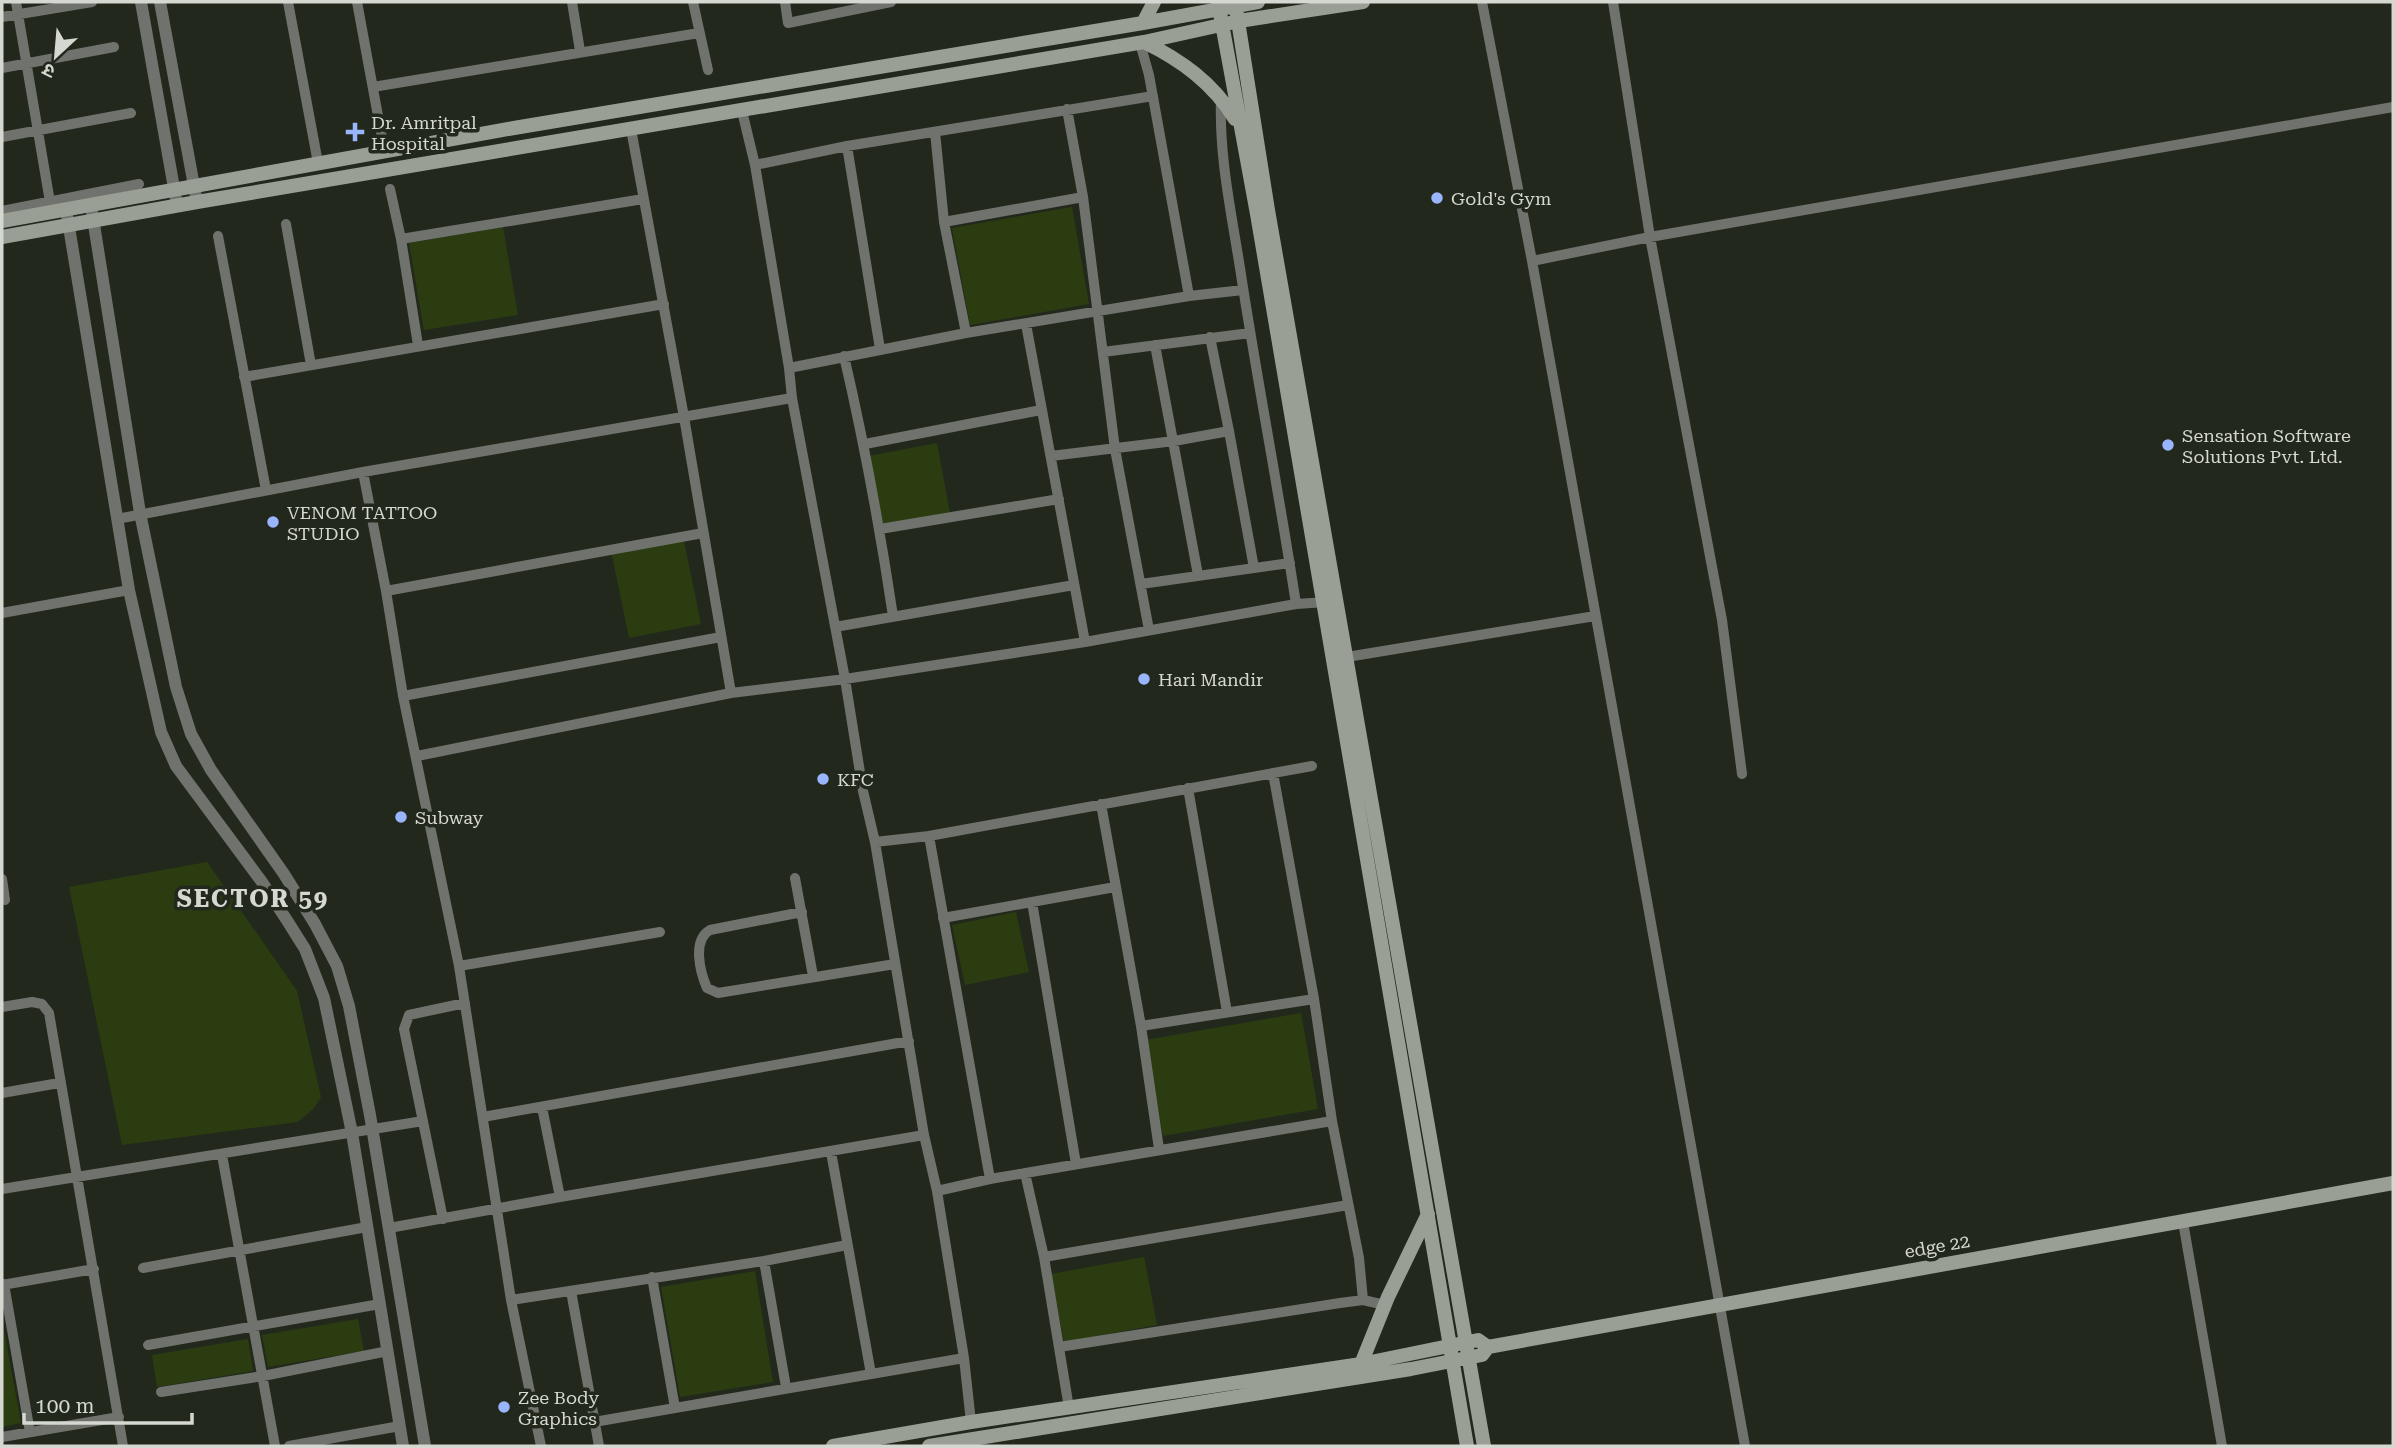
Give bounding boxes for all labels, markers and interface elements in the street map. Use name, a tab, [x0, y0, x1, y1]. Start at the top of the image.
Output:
north arrow	[21, 21, 91, 91]
text: उ	[38, 58, 59, 84]
place label: Dr. Amritpal Hospital	[371, 112, 477, 154]
marker: Dr. Amritpal Hospital	[345, 122, 365, 142]
place label: Gold's Gym	[1451, 188, 1551, 209]
marker: Gold's Gym	[1429, 190, 1445, 206]
place label: Sensation Software Solutions Pvt. Ltd.	[2182, 425, 2351, 467]
marker: Sensation Software Solutions Pvt. Ltd.	[2160, 437, 2176, 453]
place label: VENOM TATTOO STUDIO	[287, 502, 437, 544]
marker: VENOM TATTOO STUDIO	[265, 514, 281, 530]
place label: Hari Mandir	[1158, 669, 1263, 690]
marker: Hari Mandir	[1136, 671, 1152, 687]
place label: KFC	[837, 769, 874, 790]
marker: KFC	[815, 771, 831, 787]
place label: Subway	[415, 807, 484, 828]
marker: Subway	[393, 809, 409, 825]
district label: SECTOR 59	[177, 885, 329, 913]
street label: edge 22	[1903, 1230, 1971, 1262]
scale bar	[24, 1382, 192, 1426]
place label: Zee Body Graphics	[518, 1387, 600, 1429]
text: 100 m	[35, 1394, 95, 1418]
marker: Zee Body Graphics	[496, 1399, 512, 1415]

